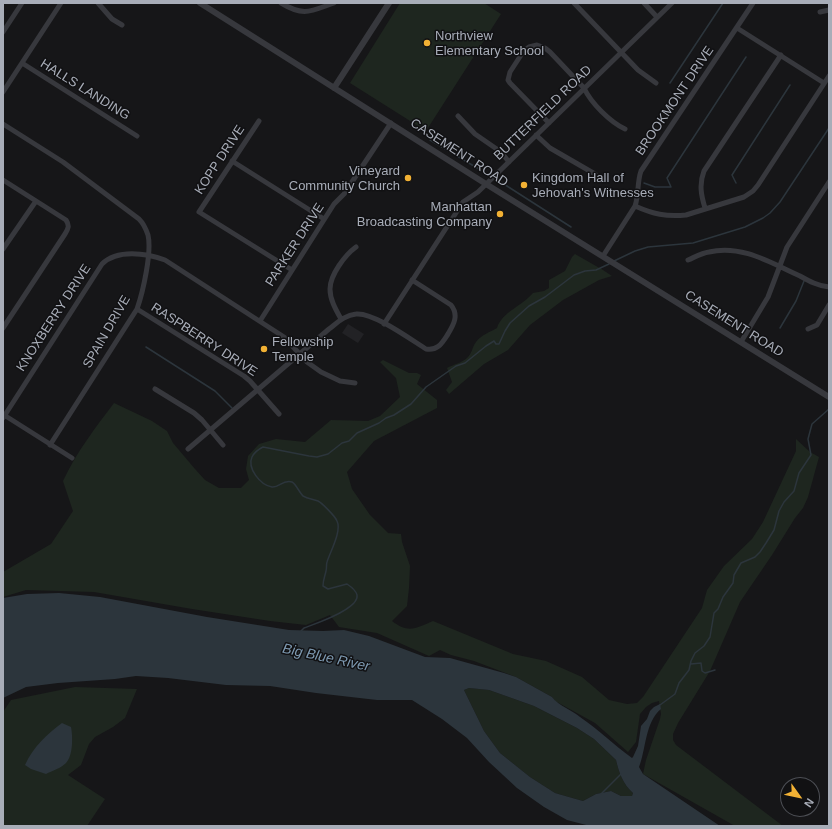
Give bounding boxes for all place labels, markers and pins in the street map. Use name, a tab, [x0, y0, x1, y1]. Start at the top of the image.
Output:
place label: Northview Elementary School	[435, 28, 544, 59]
marker: Northview Elementary School	[422, 38, 432, 48]
place label: Vineyard Community Church	[289, 163, 400, 194]
place label: Kingdom Hall of Jehovah's Witnesses	[532, 170, 654, 201]
marker: Vineyard Community Church	[403, 173, 413, 183]
marker: Kingdom Hall of Jehovah's Witnesses	[519, 180, 529, 190]
place label: Manhattan Broadcasting Company	[357, 199, 492, 230]
marker: Manhattan Broadcasting Company	[495, 209, 505, 219]
place label: Fellowship Temple	[272, 334, 333, 365]
marker: Fellowship Temple	[259, 344, 269, 354]

